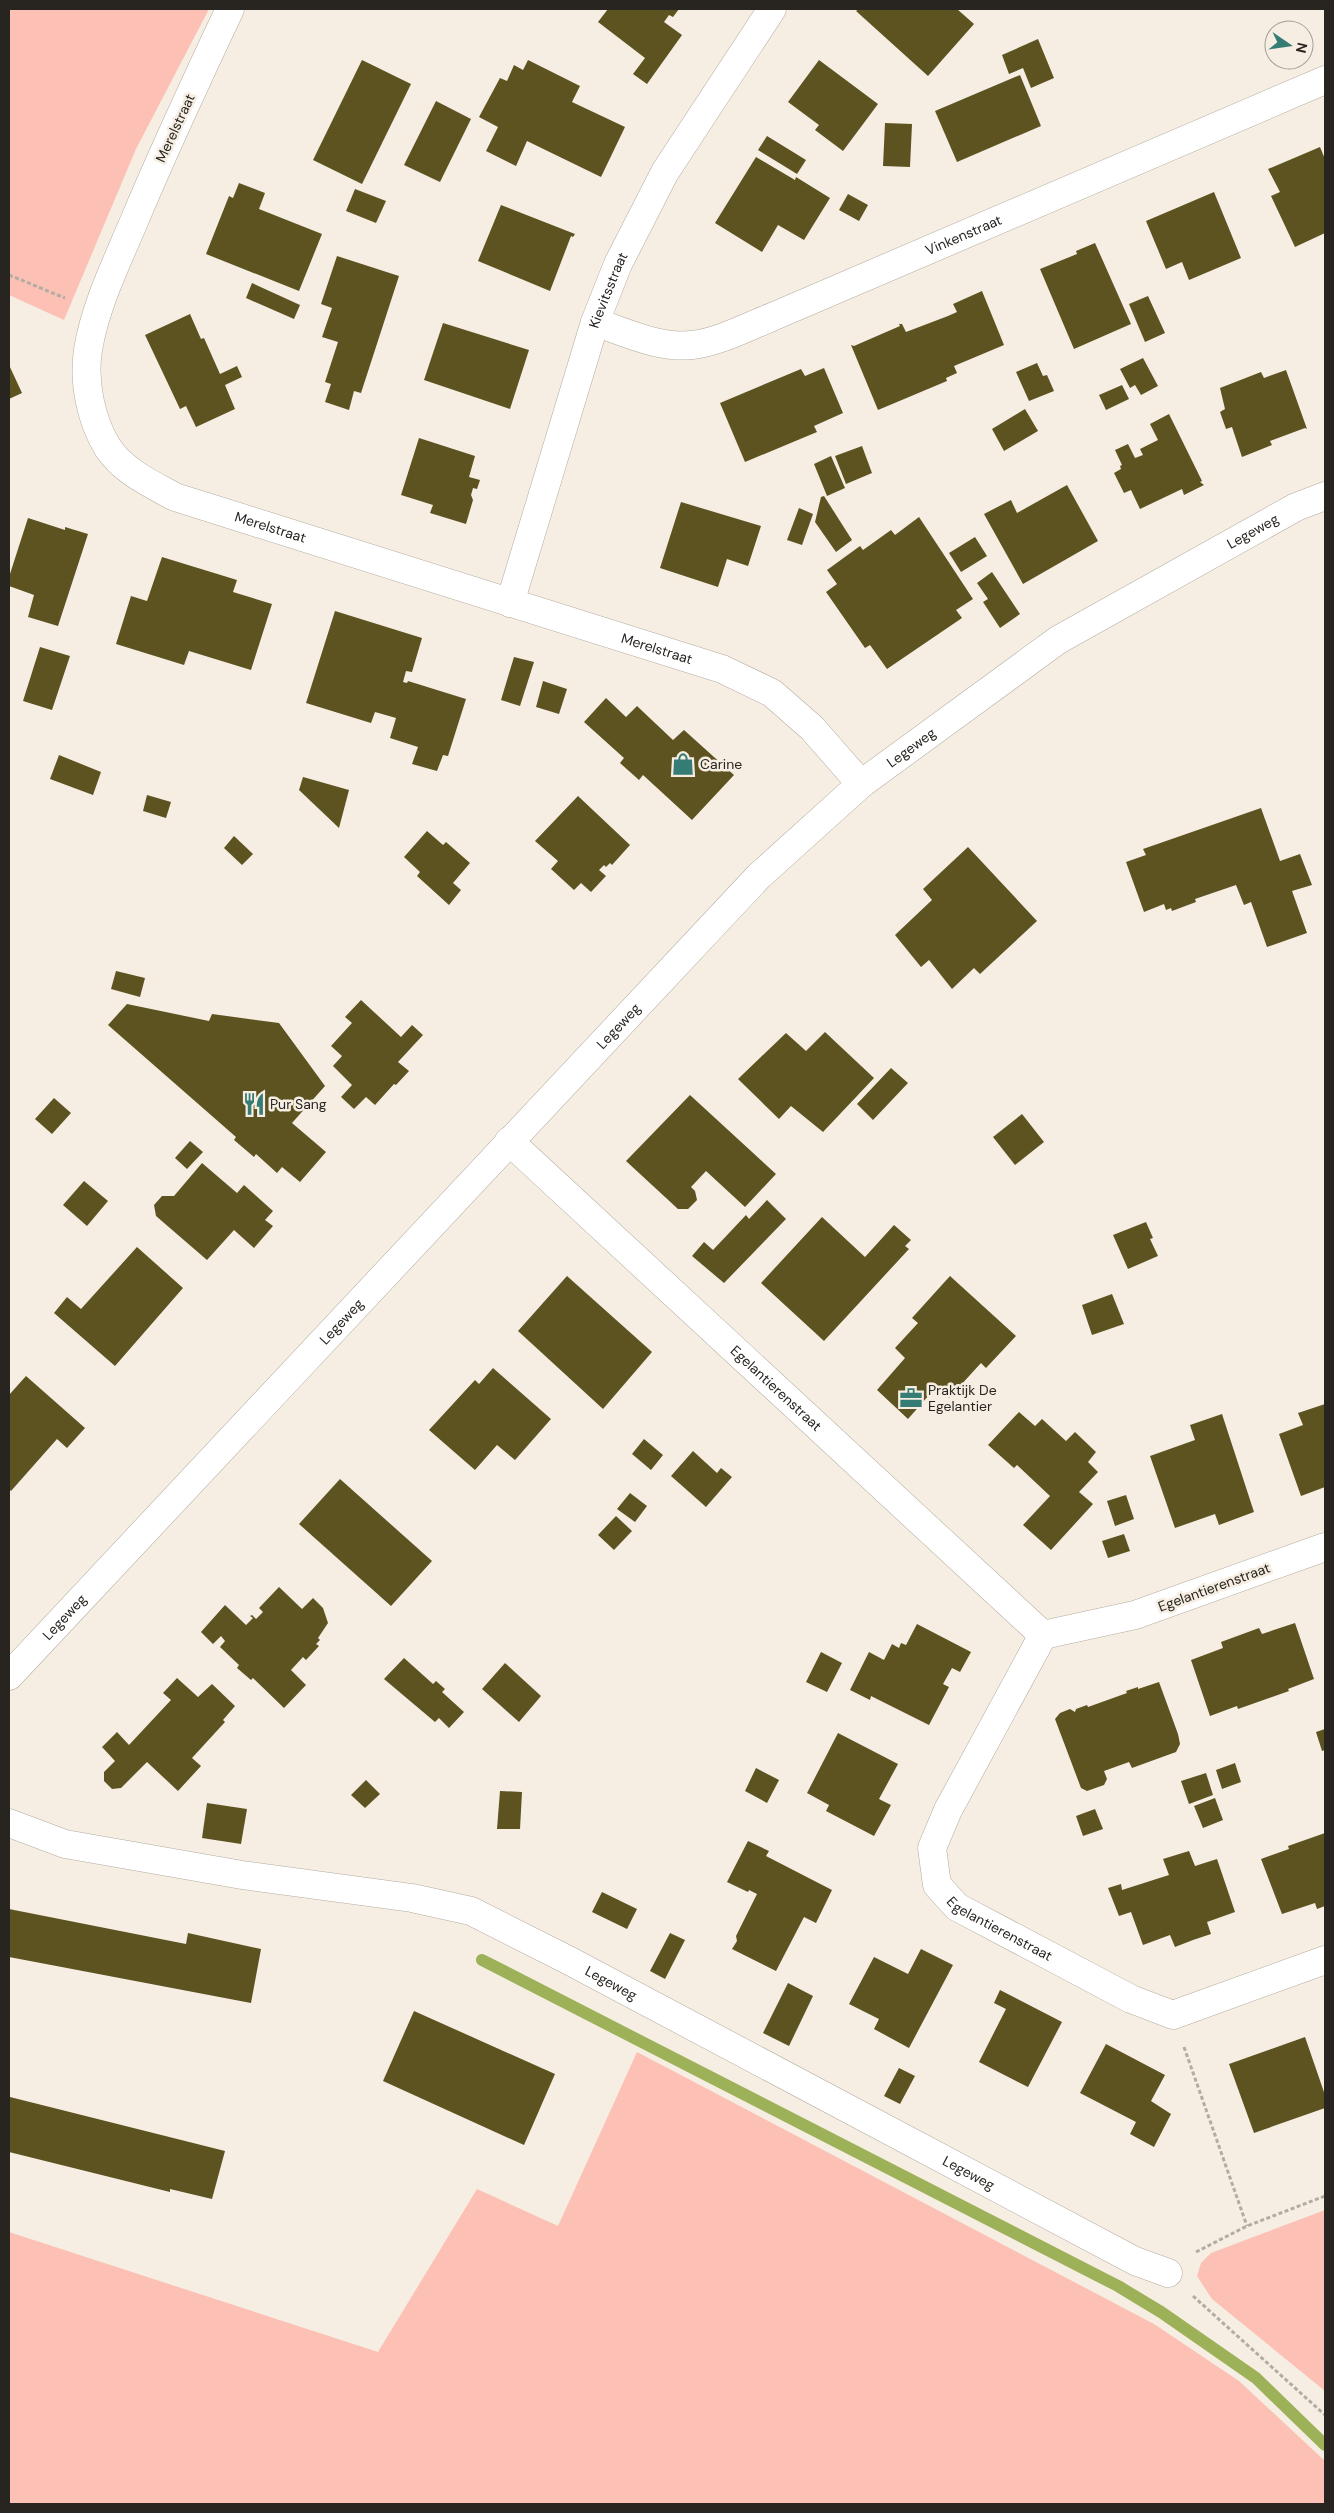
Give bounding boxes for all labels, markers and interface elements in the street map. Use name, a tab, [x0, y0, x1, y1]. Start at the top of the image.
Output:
north arrow	[1264, 20, 1314, 70]
text: N	[1292, 41, 1312, 55]
street label: Merelstraat	[151, 91, 199, 165]
street label: Vinkenstraat	[923, 211, 1004, 259]
street label: Kievitsstraat	[585, 249, 632, 330]
street label: Merelstraat	[233, 507, 308, 547]
street label: Legeweg	[1224, 509, 1282, 553]
street label: Merelstraat	[619, 629, 695, 668]
street label: Legeweg	[883, 723, 939, 771]
shop icon: Carine	[670, 751, 696, 777]
place label: Carine	[700, 755, 742, 773]
street label: Legeweg	[593, 999, 644, 1053]
restaurant icon: Pur Sang	[241, 1091, 267, 1117]
place label: Pur Sang	[270, 1095, 327, 1113]
street label: Legeweg	[316, 1295, 367, 1348]
street label: Egelantierenstraat	[727, 1342, 826, 1435]
place label: Praktijk De Egelantier	[928, 1381, 997, 1415]
office icon: Praktijk De Egelantier	[898, 1385, 924, 1411]
street label: Egelantierenstraat	[1156, 1558, 1272, 1616]
street label: Legeweg	[39, 1590, 90, 1644]
street label: Egelantierenstraat	[943, 1893, 1055, 1965]
street label: Legeweg	[582, 1962, 640, 2004]
street label: Legeweg	[940, 2152, 998, 2194]

